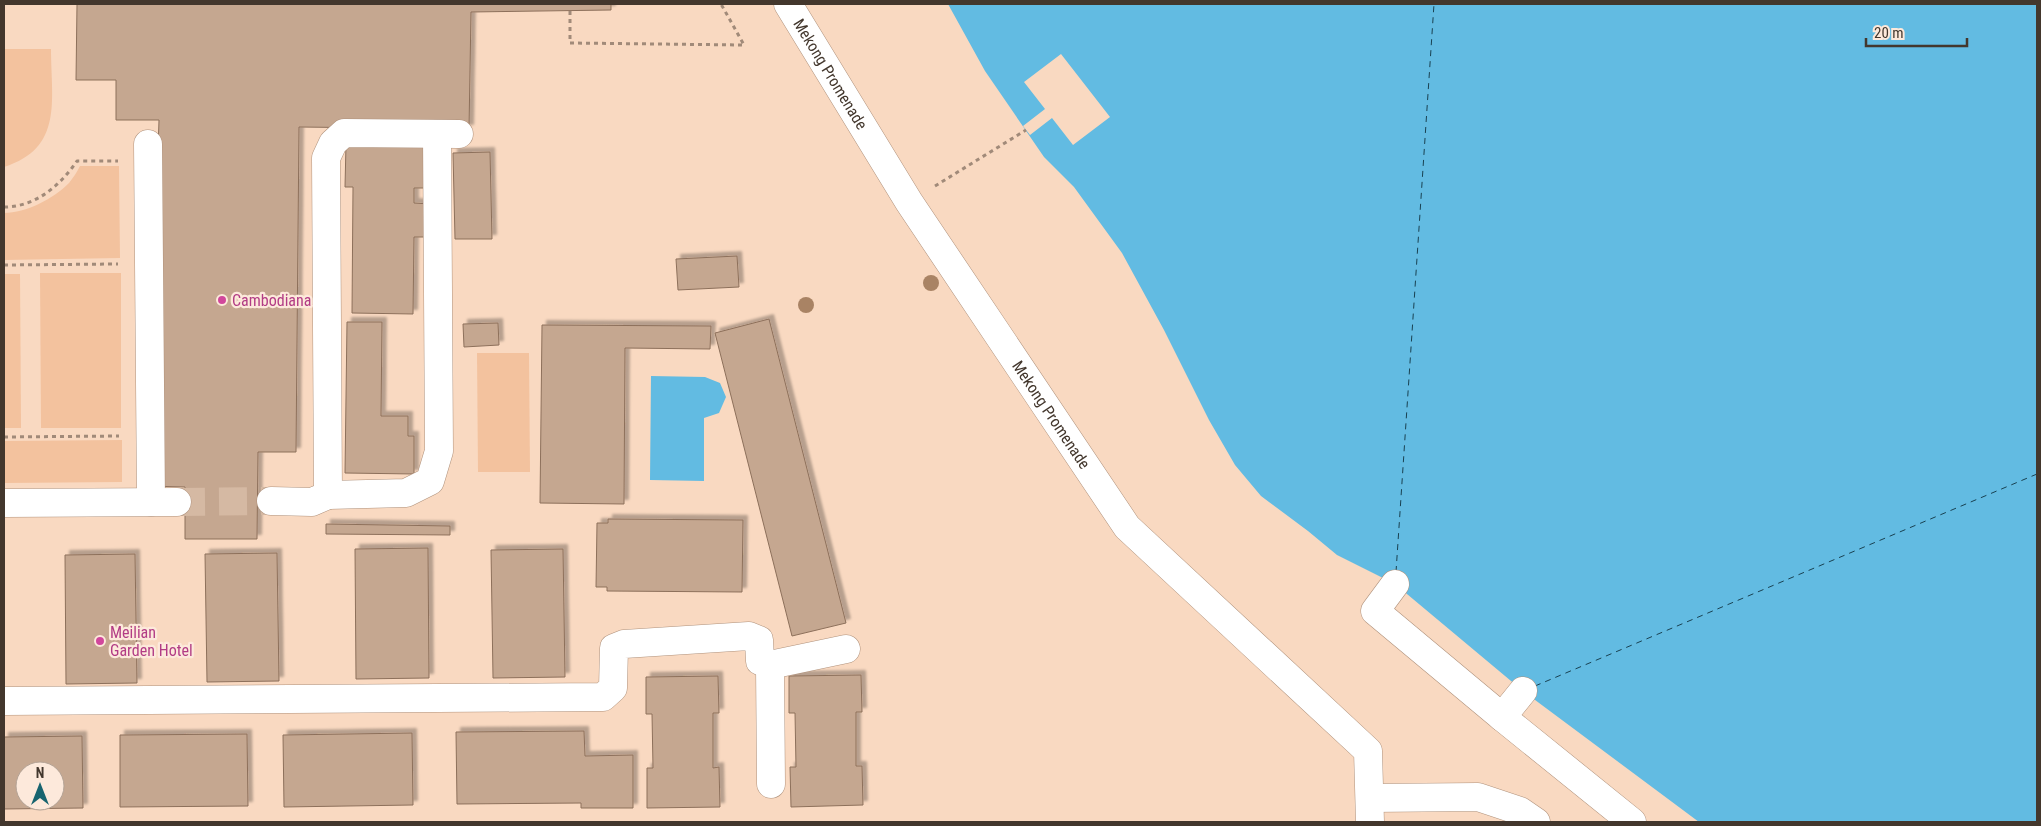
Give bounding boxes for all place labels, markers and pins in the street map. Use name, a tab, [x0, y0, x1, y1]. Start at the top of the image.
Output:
place label: Cambodiana	[232, 291, 311, 310]
marker: Cambodiana	[216, 294, 228, 306]
place label: Meilian Garden Hotel	[110, 623, 193, 660]
marker: Meilian Garden Hotel	[94, 635, 106, 647]

